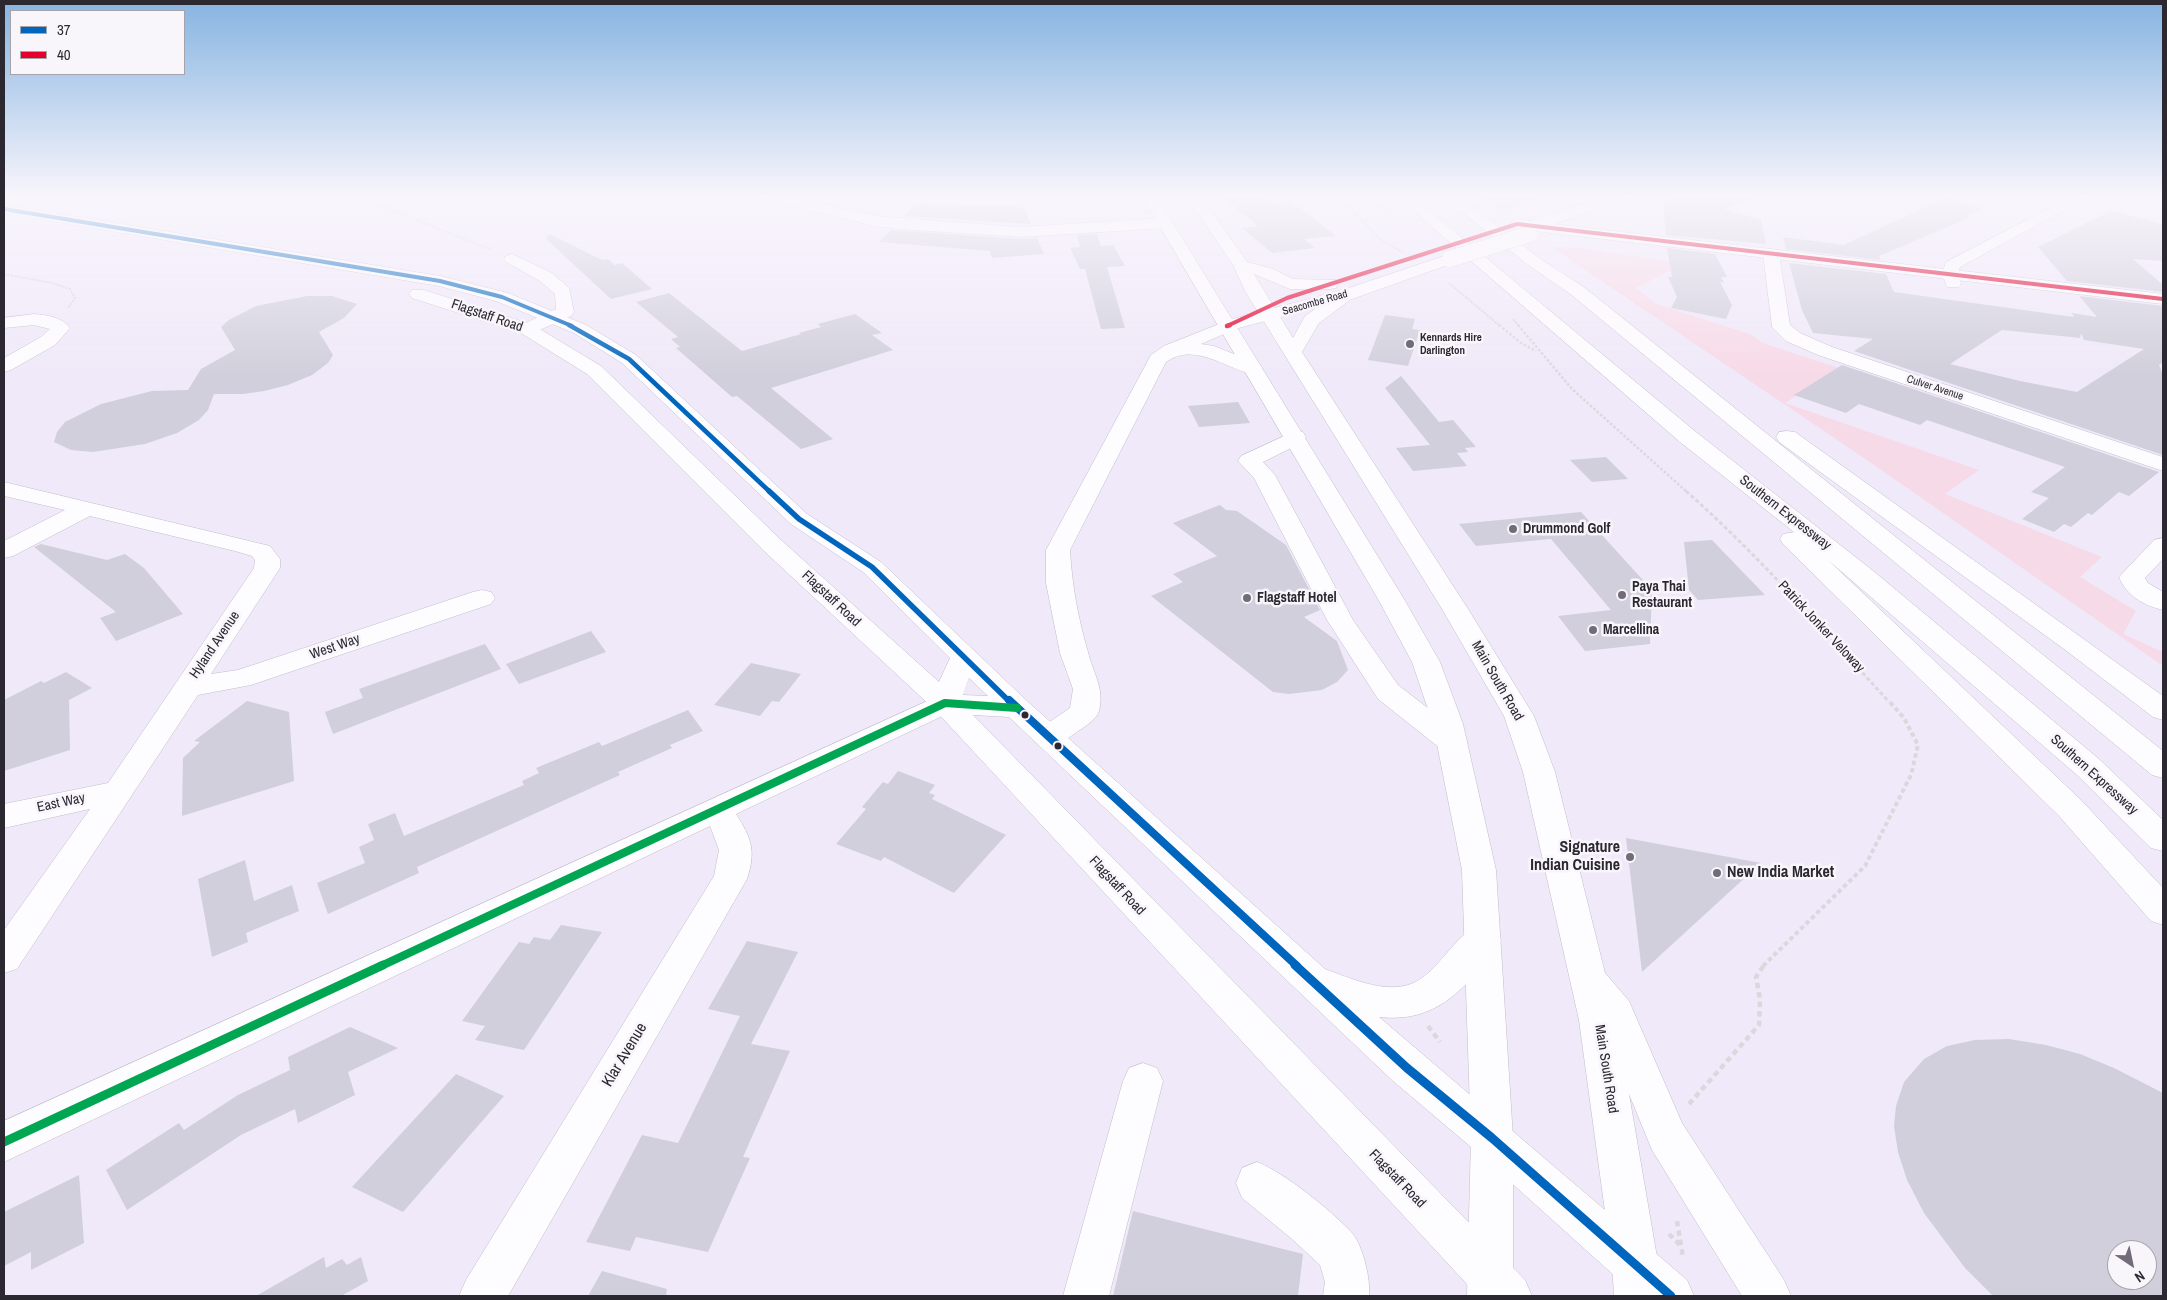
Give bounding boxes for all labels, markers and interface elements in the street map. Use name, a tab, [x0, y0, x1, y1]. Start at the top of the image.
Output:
legend	[10, 10, 185, 75]
text: 37	[57, 19, 71, 40]
text: 40	[57, 44, 71, 65]
street label: Seacombe Road	[1281, 287, 1349, 319]
street label: Flagstaff Road	[449, 296, 525, 336]
place label: Kennards Hire Darlington	[1420, 331, 1482, 357]
marker: Kennards Hire Darlington	[1404, 338, 1416, 350]
street label: Culver Avenue	[1905, 373, 1965, 403]
street label: Southern Expressway	[1736, 472, 1834, 554]
place label: Drummond Golf	[1523, 521, 1610, 537]
marker: Drummond Golf	[1507, 523, 1519, 535]
street label: Flagstaff Road	[798, 567, 864, 631]
street label: Patrick Jonker Veloway	[1774, 578, 1868, 676]
place label: Paya Thai Restaurant	[1632, 579, 1692, 612]
marker: Paya Thai Restaurant	[1616, 589, 1628, 601]
place label: Flagstaff Hotel	[1257, 590, 1337, 606]
marker: Flagstaff Hotel	[1241, 592, 1253, 604]
street label: Hyland Avenue	[186, 608, 244, 682]
place label: Marcellina	[1603, 622, 1659, 638]
marker: Marcellina	[1587, 624, 1599, 636]
street label: West Way	[308, 631, 362, 663]
street label: Main South Road	[1467, 638, 1527, 724]
unlabelled marker	[1020, 710, 1030, 720]
street label: Southern Expressway	[2047, 731, 2141, 819]
unlabelled marker	[1053, 741, 1063, 751]
street label: East Way	[35, 790, 87, 816]
place label: Signature Indian Cuisine	[1530, 838, 1620, 876]
marker: Signature Indian Cuisine	[1624, 851, 1636, 863]
street label: Flagstaff Road	[1085, 853, 1149, 919]
place label: New India Market	[1727, 863, 1834, 883]
marker: New India Market	[1711, 867, 1723, 879]
street label: Klar Avenue	[598, 1020, 652, 1090]
street label: Main South Road	[1591, 1024, 1621, 1114]
street label: Flagstaff Road	[1365, 1146, 1429, 1212]
north arrow	[2107, 1240, 2157, 1290]
text: N	[2131, 1267, 2148, 1286]

